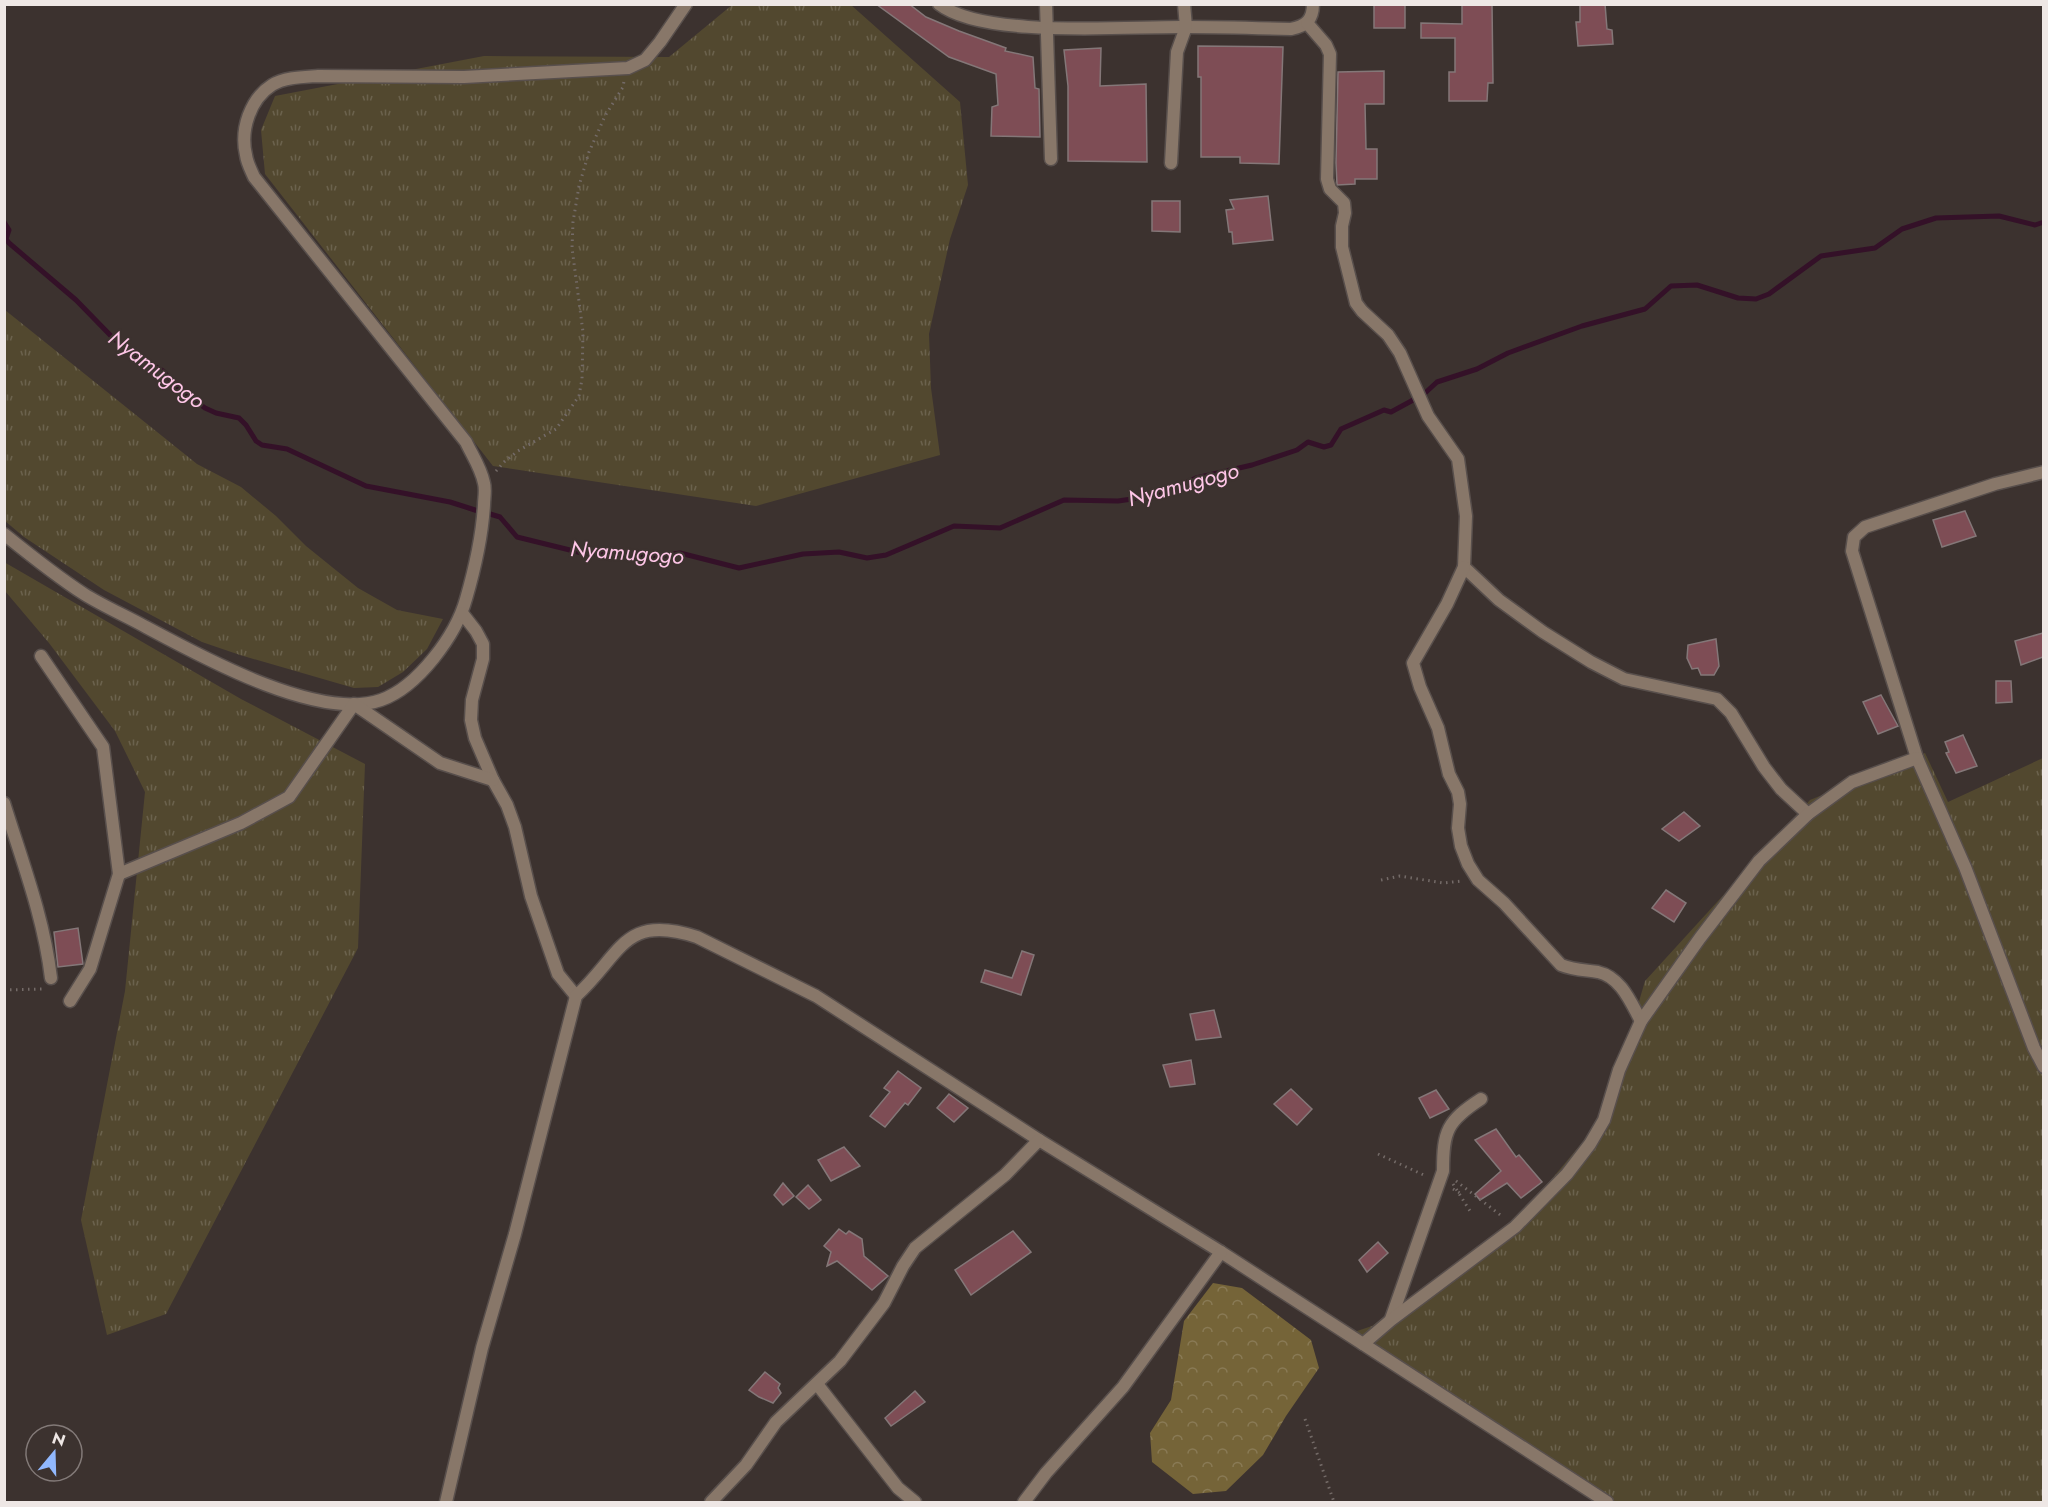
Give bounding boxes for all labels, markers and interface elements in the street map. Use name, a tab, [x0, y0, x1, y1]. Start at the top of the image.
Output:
water label: Nyamugogo	[102, 322, 212, 416]
water label: Nyamugogo	[1124, 454, 1242, 514]
water label: Nyamugogo	[569, 532, 685, 572]
north arrow	[24, 1423, 84, 1483]
text: N	[49, 1426, 68, 1452]

